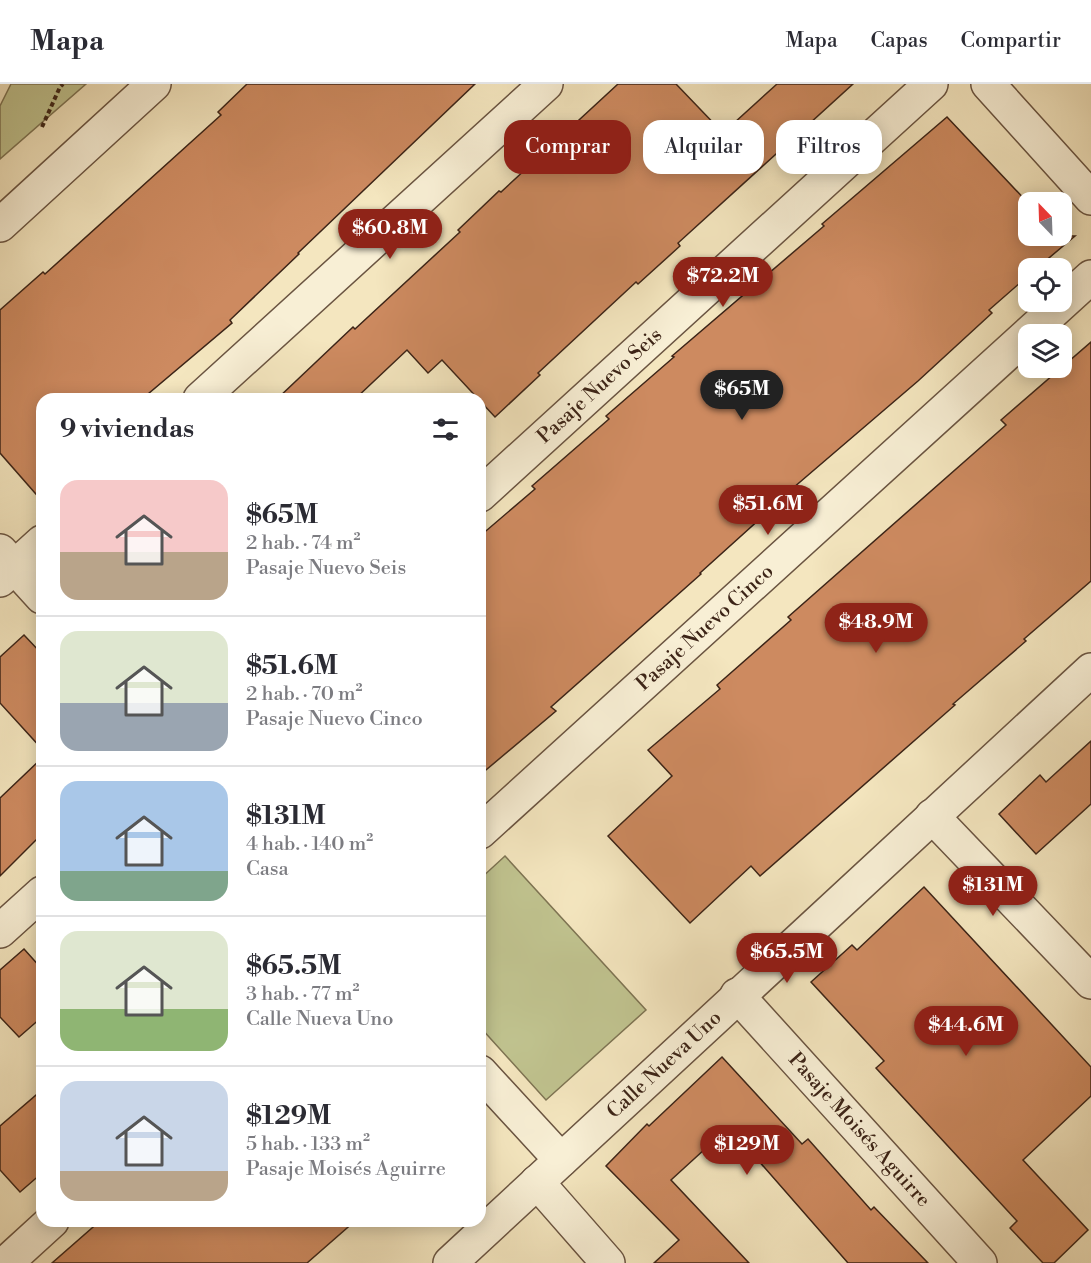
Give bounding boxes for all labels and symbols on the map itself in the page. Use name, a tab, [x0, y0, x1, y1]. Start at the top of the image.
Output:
north arrow	[1018, 192, 1072, 246]
pin: $60.8M	[341, 209, 439, 260]
pin: $72.2M	[674, 257, 772, 308]
street label: Pasaje Nuevo Seis	[532, 323, 667, 449]
pin: $65M	[706, 370, 778, 421]
pin: $51.6M	[719, 485, 817, 536]
street label: Pasaje Nuevo Cinco	[631, 559, 779, 696]
pin: $48.9M	[827, 603, 925, 654]
pin: $131M	[951, 866, 1035, 917]
pin: $65.5M	[738, 933, 836, 984]
street label: Calle Nueva Uno	[602, 1005, 727, 1124]
pin: $44.6M	[917, 1006, 1015, 1057]
street label: Pasaje Moisés Aguirre	[783, 1047, 936, 1212]
pin: $129M	[705, 1125, 789, 1176]

